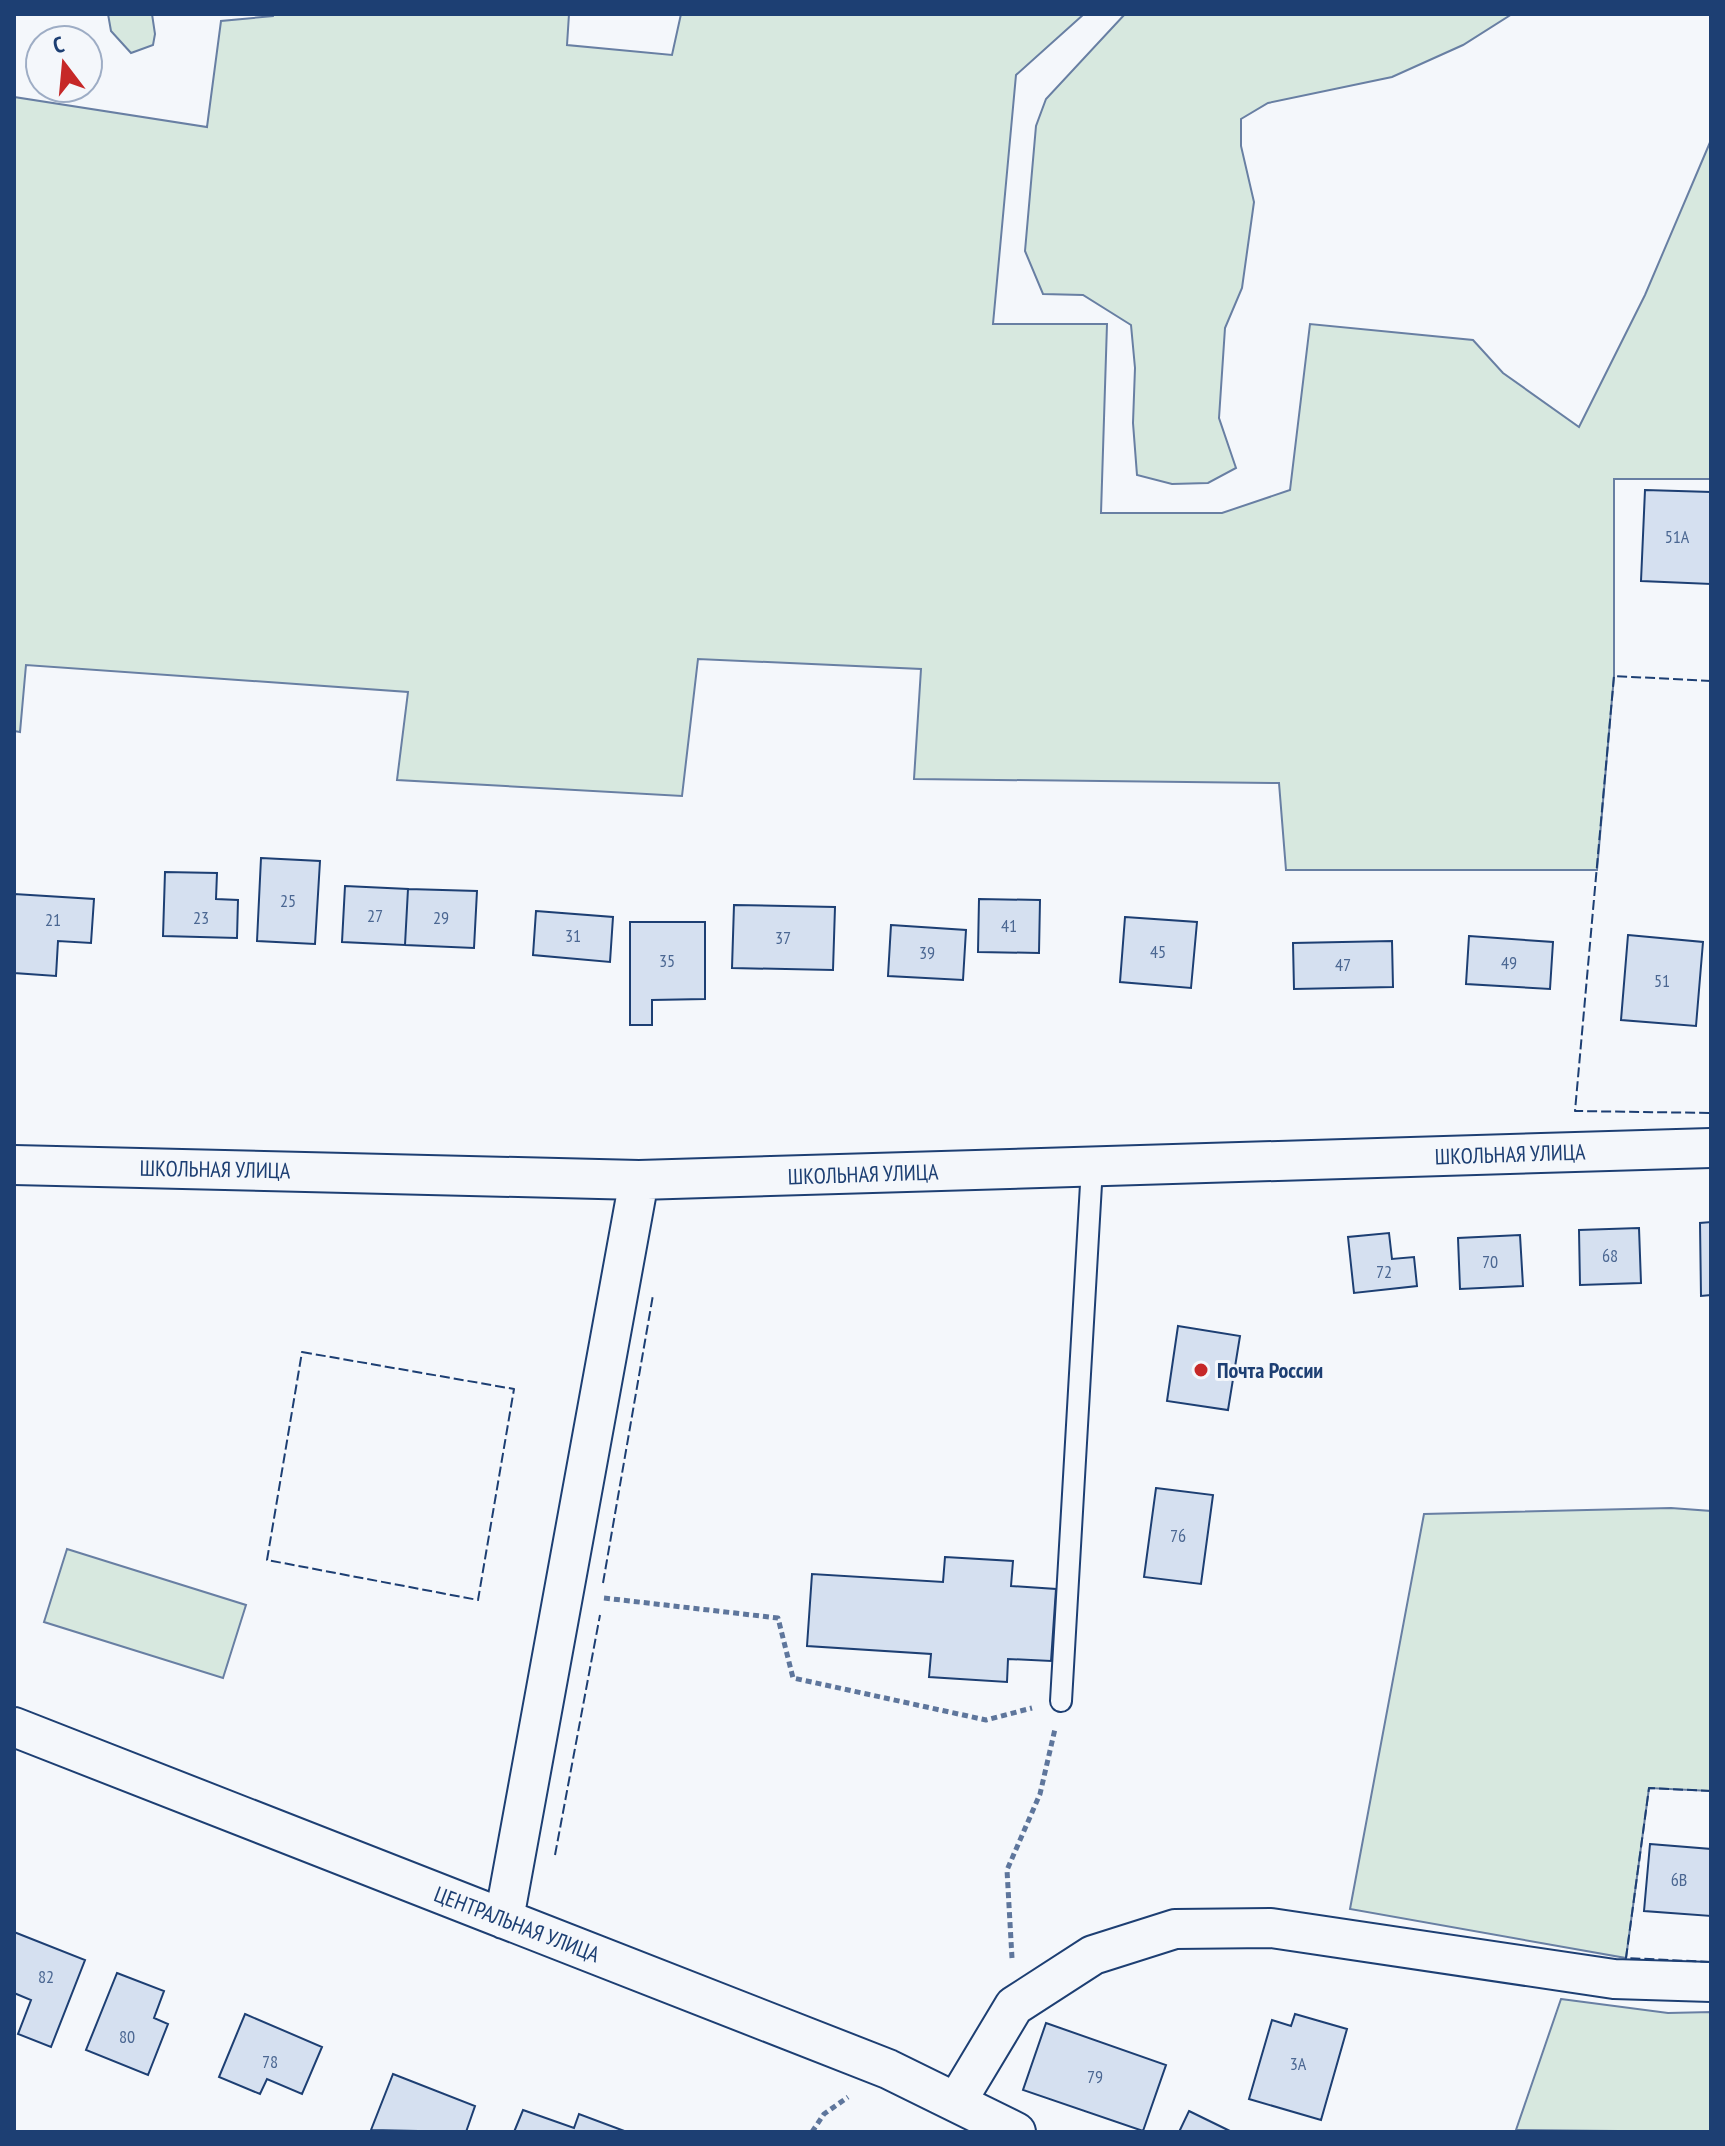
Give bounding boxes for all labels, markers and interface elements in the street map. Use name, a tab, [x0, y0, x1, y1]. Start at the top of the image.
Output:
north arrow	[24, 24, 104, 104]
text: С	[50, 30, 67, 60]
house number: 51А	[1665, 525, 1690, 548]
house number: 25	[280, 889, 296, 912]
house number: 27	[367, 904, 383, 927]
house number: 23	[193, 906, 209, 929]
house number: 29	[433, 906, 449, 929]
house number: 21	[45, 908, 61, 931]
house number: 41	[1001, 914, 1017, 937]
house number: 31	[565, 924, 581, 947]
house number: 37	[775, 926, 791, 949]
house number: 45	[1150, 940, 1166, 963]
house number: 39	[919, 941, 935, 964]
house number: 35	[659, 949, 675, 972]
house number: 49	[1501, 951, 1517, 974]
house number: 47	[1335, 953, 1351, 976]
house number: 51	[1654, 969, 1670, 992]
street label: ШКОЛЬНАЯ УЛИЦА	[1434, 1137, 1586, 1171]
street label: ШКОЛЬНАЯ УЛИЦА	[139, 1154, 291, 1184]
street label: ШКОЛЬНАЯ УЛИЦА	[787, 1157, 939, 1191]
house number: 68	[1602, 1244, 1618, 1267]
house number: 70	[1482, 1250, 1498, 1273]
house number: 72	[1376, 1260, 1392, 1283]
place label: Почта России	[1217, 1356, 1323, 1384]
marker: Почта России	[1192, 1361, 1210, 1379]
house number: 76	[1170, 1524, 1186, 1547]
house number: 6В	[1671, 1868, 1687, 1891]
street label: ЦЕНТРАЛЬНАЯ УЛИЦА	[430, 1880, 604, 1969]
house number: 82	[38, 1965, 54, 1988]
house number: 80	[119, 2025, 135, 2048]
house number: 78	[262, 2050, 278, 2073]
house number: 3А	[1290, 2052, 1307, 2075]
house number: 79	[1087, 2065, 1103, 2088]

